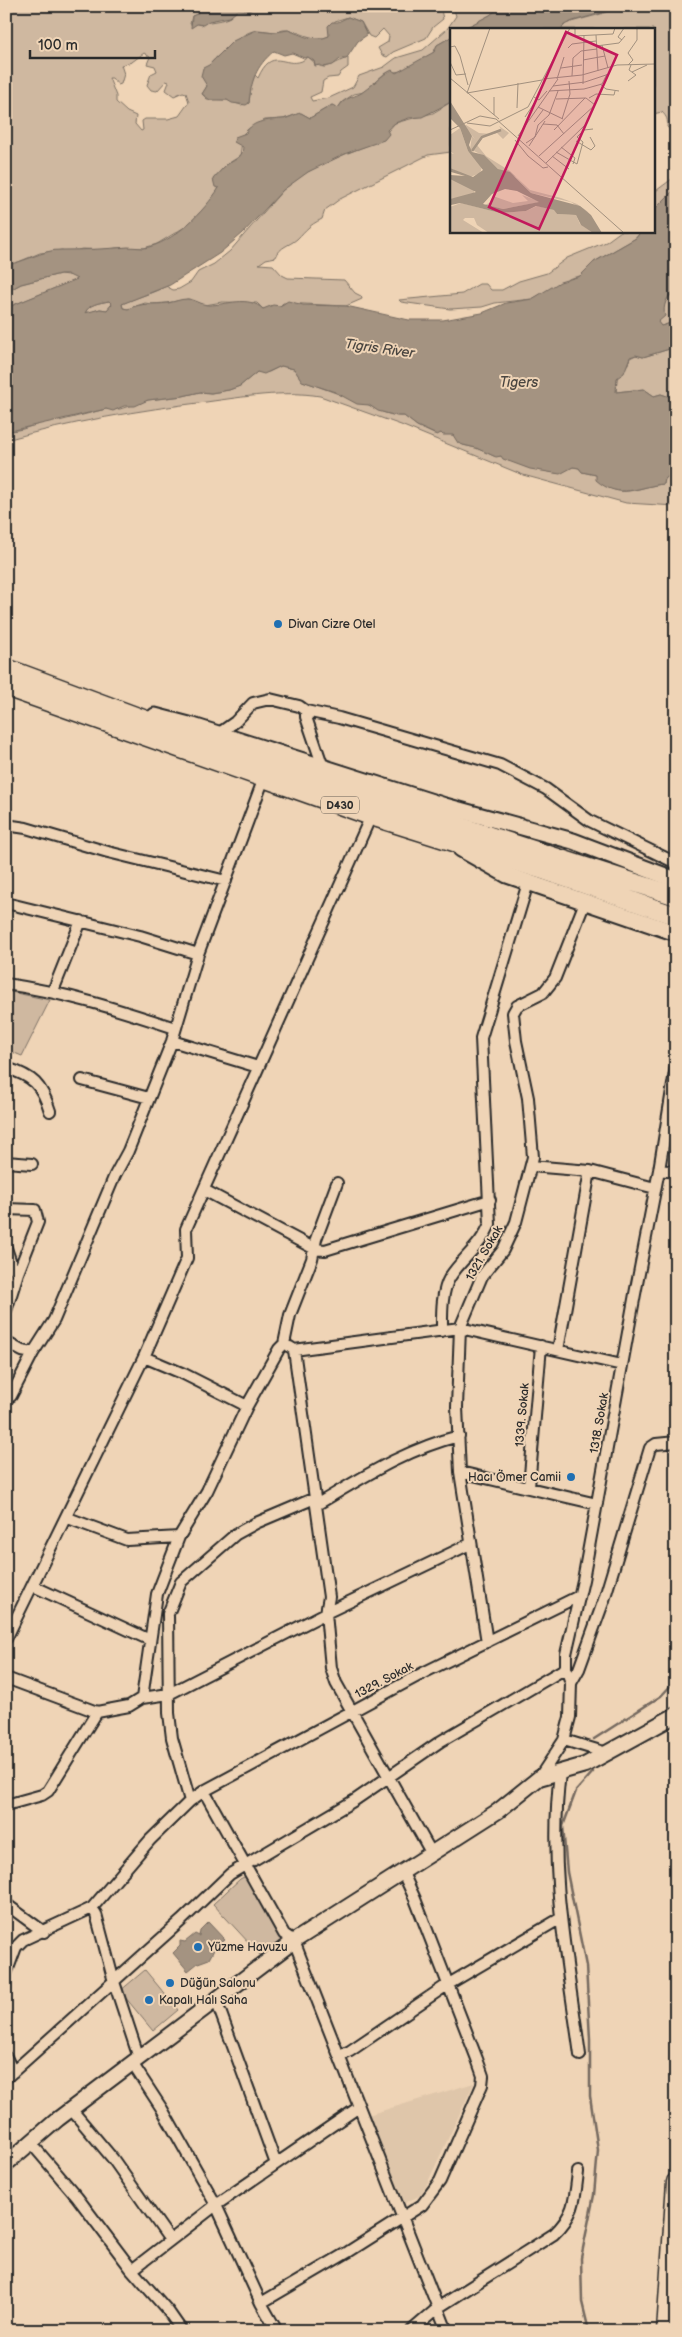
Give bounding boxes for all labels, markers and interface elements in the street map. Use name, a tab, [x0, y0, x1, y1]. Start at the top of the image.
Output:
scale bar	[30, 28, 155, 60]
inset map	[450, 28, 654, 232]
text: 100 m	[38, 36, 78, 55]
water label: Tigris River	[344, 335, 417, 362]
water label: Tigers	[500, 374, 538, 391]
place label: Divan Cizre Otel	[288, 617, 375, 632]
marker: Divan Cizre Otel	[272, 618, 284, 630]
road number: D430	[321, 796, 359, 814]
street label: 1321. Sokak	[463, 1223, 506, 1284]
street label: 1339. Sokak	[512, 1382, 533, 1448]
street label: 1318. Sokak	[587, 1391, 612, 1455]
place label: Hacı Ömer Camii	[468, 1469, 561, 1485]
marker: Hacı Ömer Camii	[565, 1471, 577, 1483]
street label: 1329. Sokak	[353, 1659, 416, 1702]
place label: Yüzme Havuzu	[207, 1940, 288, 1955]
marker: Yüzme Havuzu	[192, 1941, 204, 1953]
place label: Düğün Salonu	[180, 1976, 256, 1991]
marker: Düğün Salonu	[164, 1977, 176, 1989]
place label: Kapalı Halı Saha	[159, 1993, 248, 2008]
marker: Kapalı Halı Saha	[143, 1994, 155, 2006]

